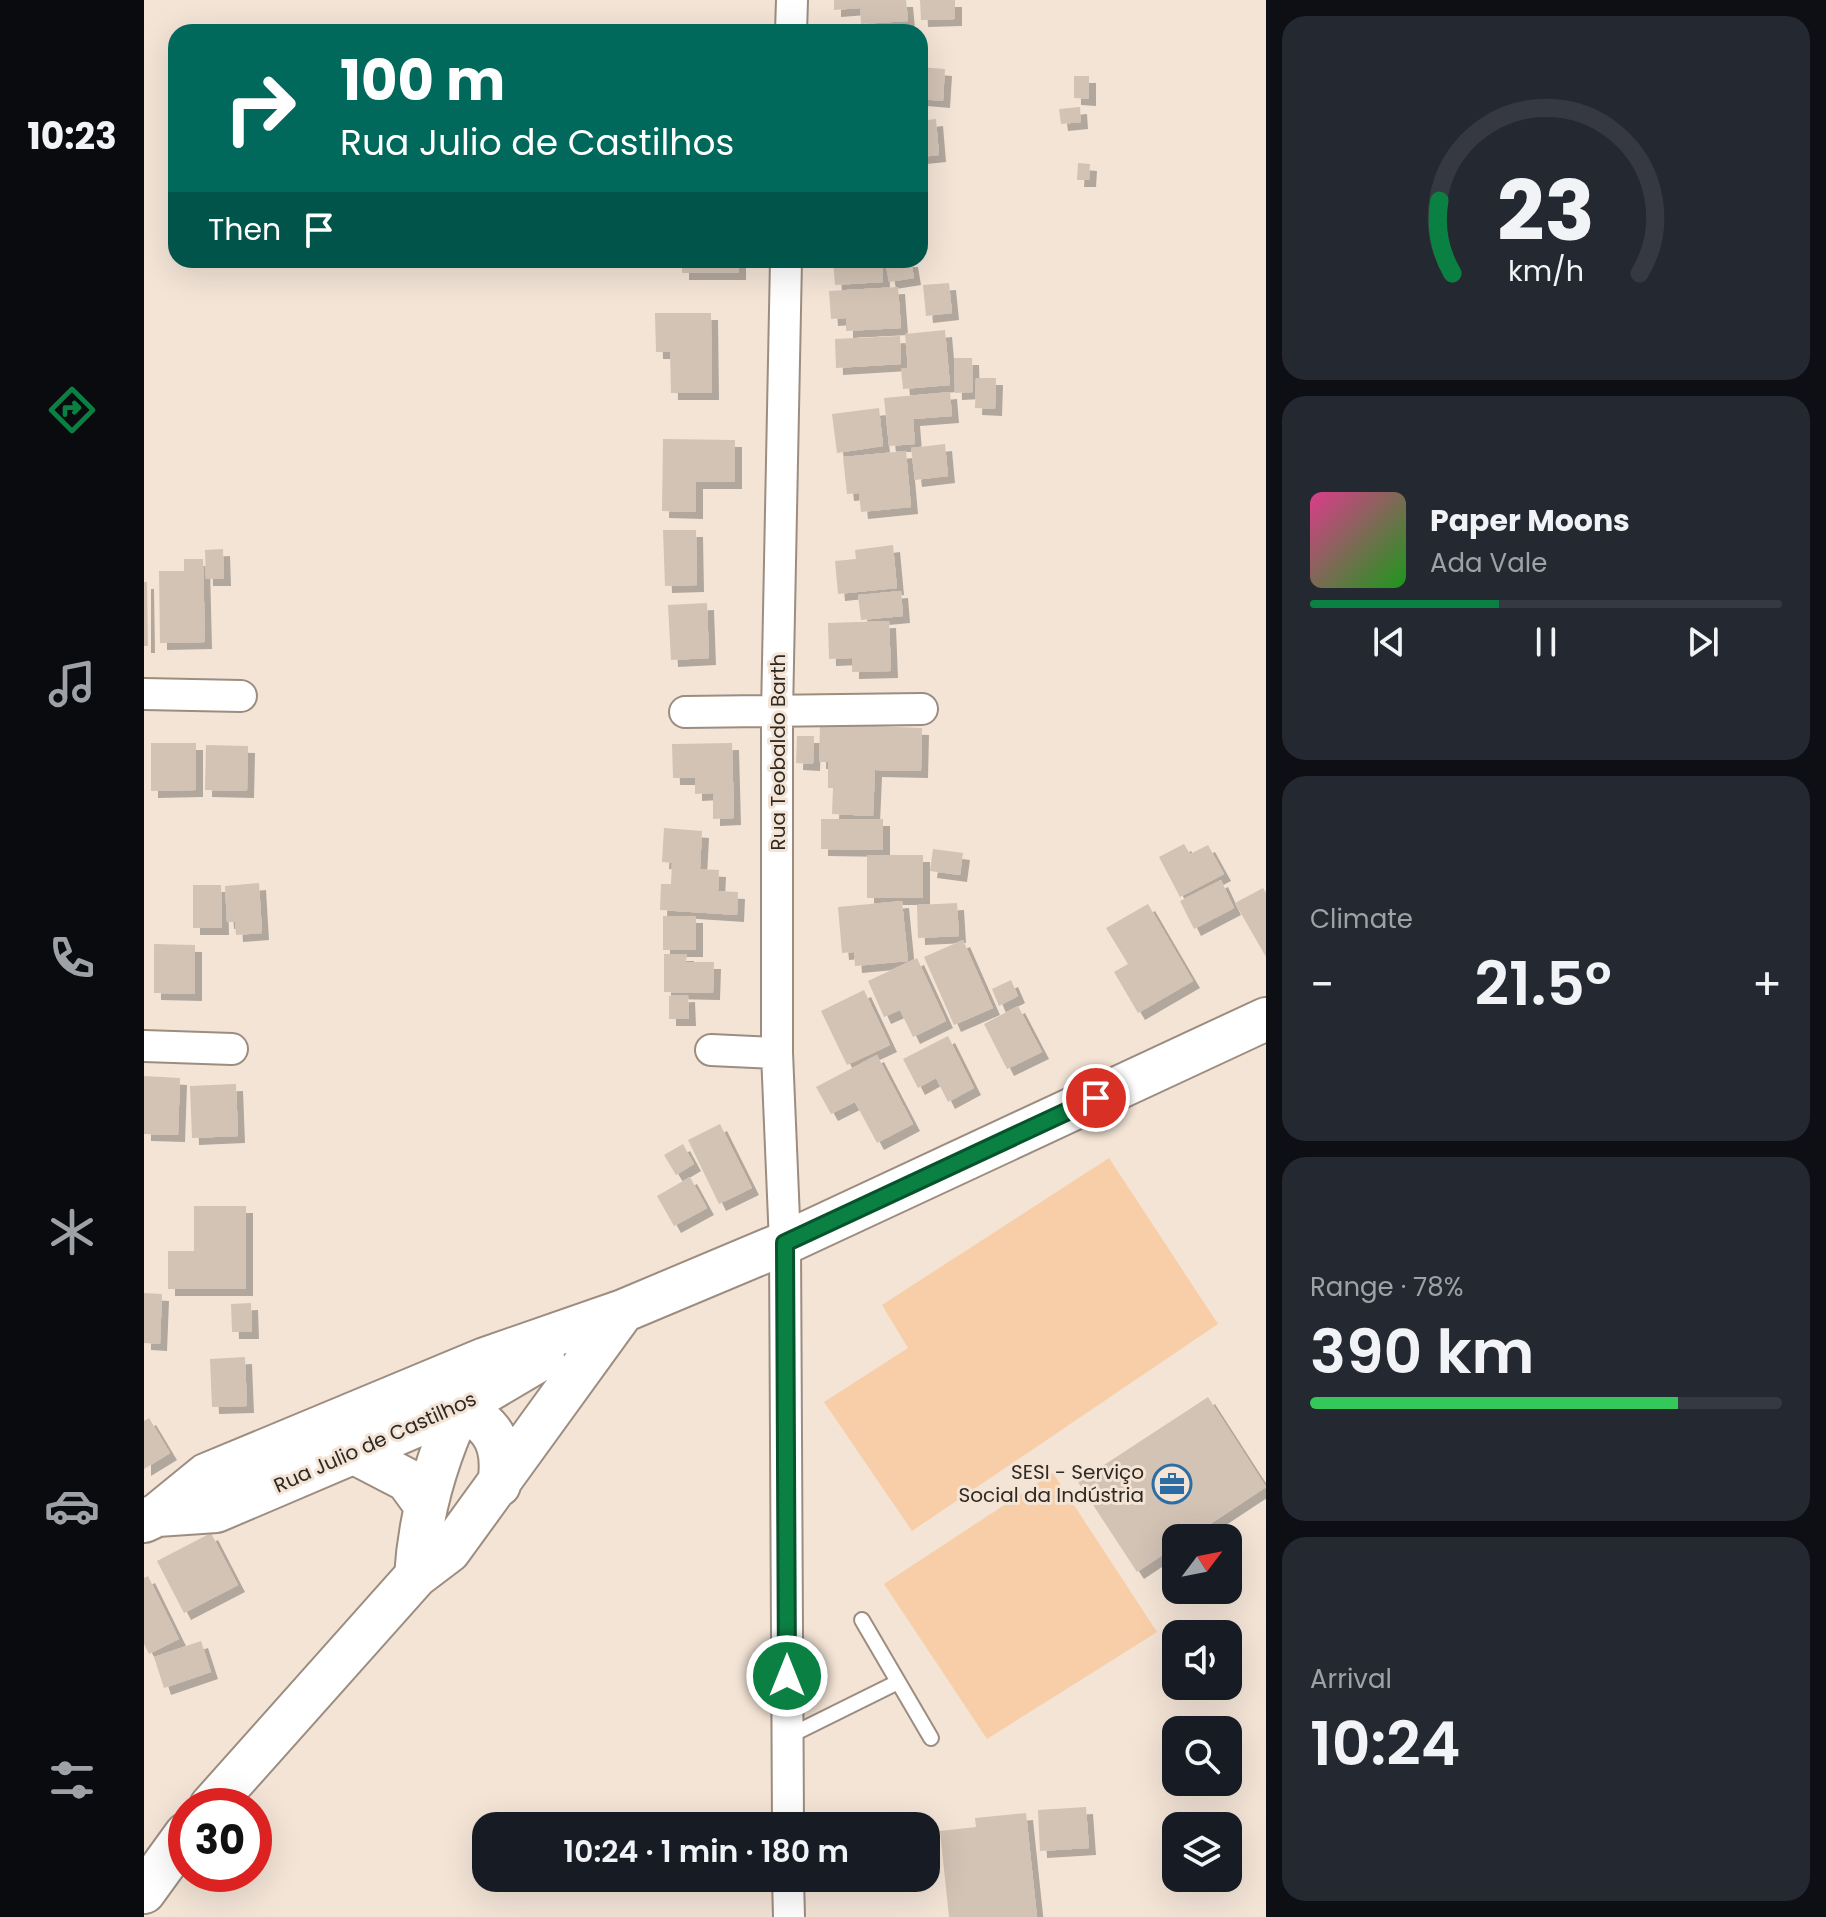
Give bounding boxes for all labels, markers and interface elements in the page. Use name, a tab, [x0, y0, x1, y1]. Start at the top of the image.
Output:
text: 100 m	[340, 41, 505, 120]
icon: right	[208, 56, 312, 160]
text: 10:23	[27, 111, 117, 162]
text: Rua Julio de Castilhos	[340, 117, 734, 168]
text: 23	[1497, 153, 1595, 269]
text: Then	[208, 208, 281, 251]
icon: arrive	[297, 208, 341, 252]
text: km/h	[1508, 251, 1584, 291]
icon: directions	[44, 382, 100, 438]
text: Paper Moons	[1430, 499, 1630, 542]
text: Ada Vale	[1430, 545, 1547, 581]
icon: previous	[1367, 620, 1411, 664]
icon: pause	[1524, 620, 1568, 664]
icon: next	[1681, 620, 1725, 664]
street label: Rua Teobaldo Barth	[764, 654, 792, 850]
icon: music	[44, 656, 100, 712]
text: Climate	[1310, 901, 1413, 937]
icon: phone	[44, 930, 100, 986]
text: 21.5°	[1475, 942, 1612, 1026]
text: −	[1310, 954, 1334, 1015]
text: +	[1752, 954, 1782, 1015]
pin	[1062, 1064, 1130, 1132]
icon: arrive	[1074, 1076, 1118, 1120]
icon: climate	[44, 1204, 100, 1260]
text: Range · 78%	[1310, 1269, 1463, 1305]
text: 390 km	[1310, 1310, 1534, 1394]
street label: Rua Julio de Castilhos	[269, 1385, 481, 1499]
place label: SESI - Serviço Social da Indústria	[959, 1458, 1144, 1509]
office icon: SESI - Serviço Social da Indústria	[1151, 1463, 1193, 1505]
icon: car	[44, 1478, 100, 1534]
north arrow	[1162, 1524, 1242, 1604]
map controls	[1162, 1524, 1242, 1892]
button: sound	[1162, 1620, 1242, 1700]
position arrow	[745, 1634, 829, 1718]
text: Arrival	[1310, 1661, 1392, 1697]
text: 10:24	[1310, 1702, 1460, 1786]
button: search	[1162, 1716, 1242, 1796]
icon: filters	[44, 1752, 100, 1808]
speed limit sign: 30	[168, 1788, 272, 1892]
button: layers	[1162, 1812, 1242, 1892]
text: 10:24 · 1 min · 180 m	[563, 1830, 849, 1873]

